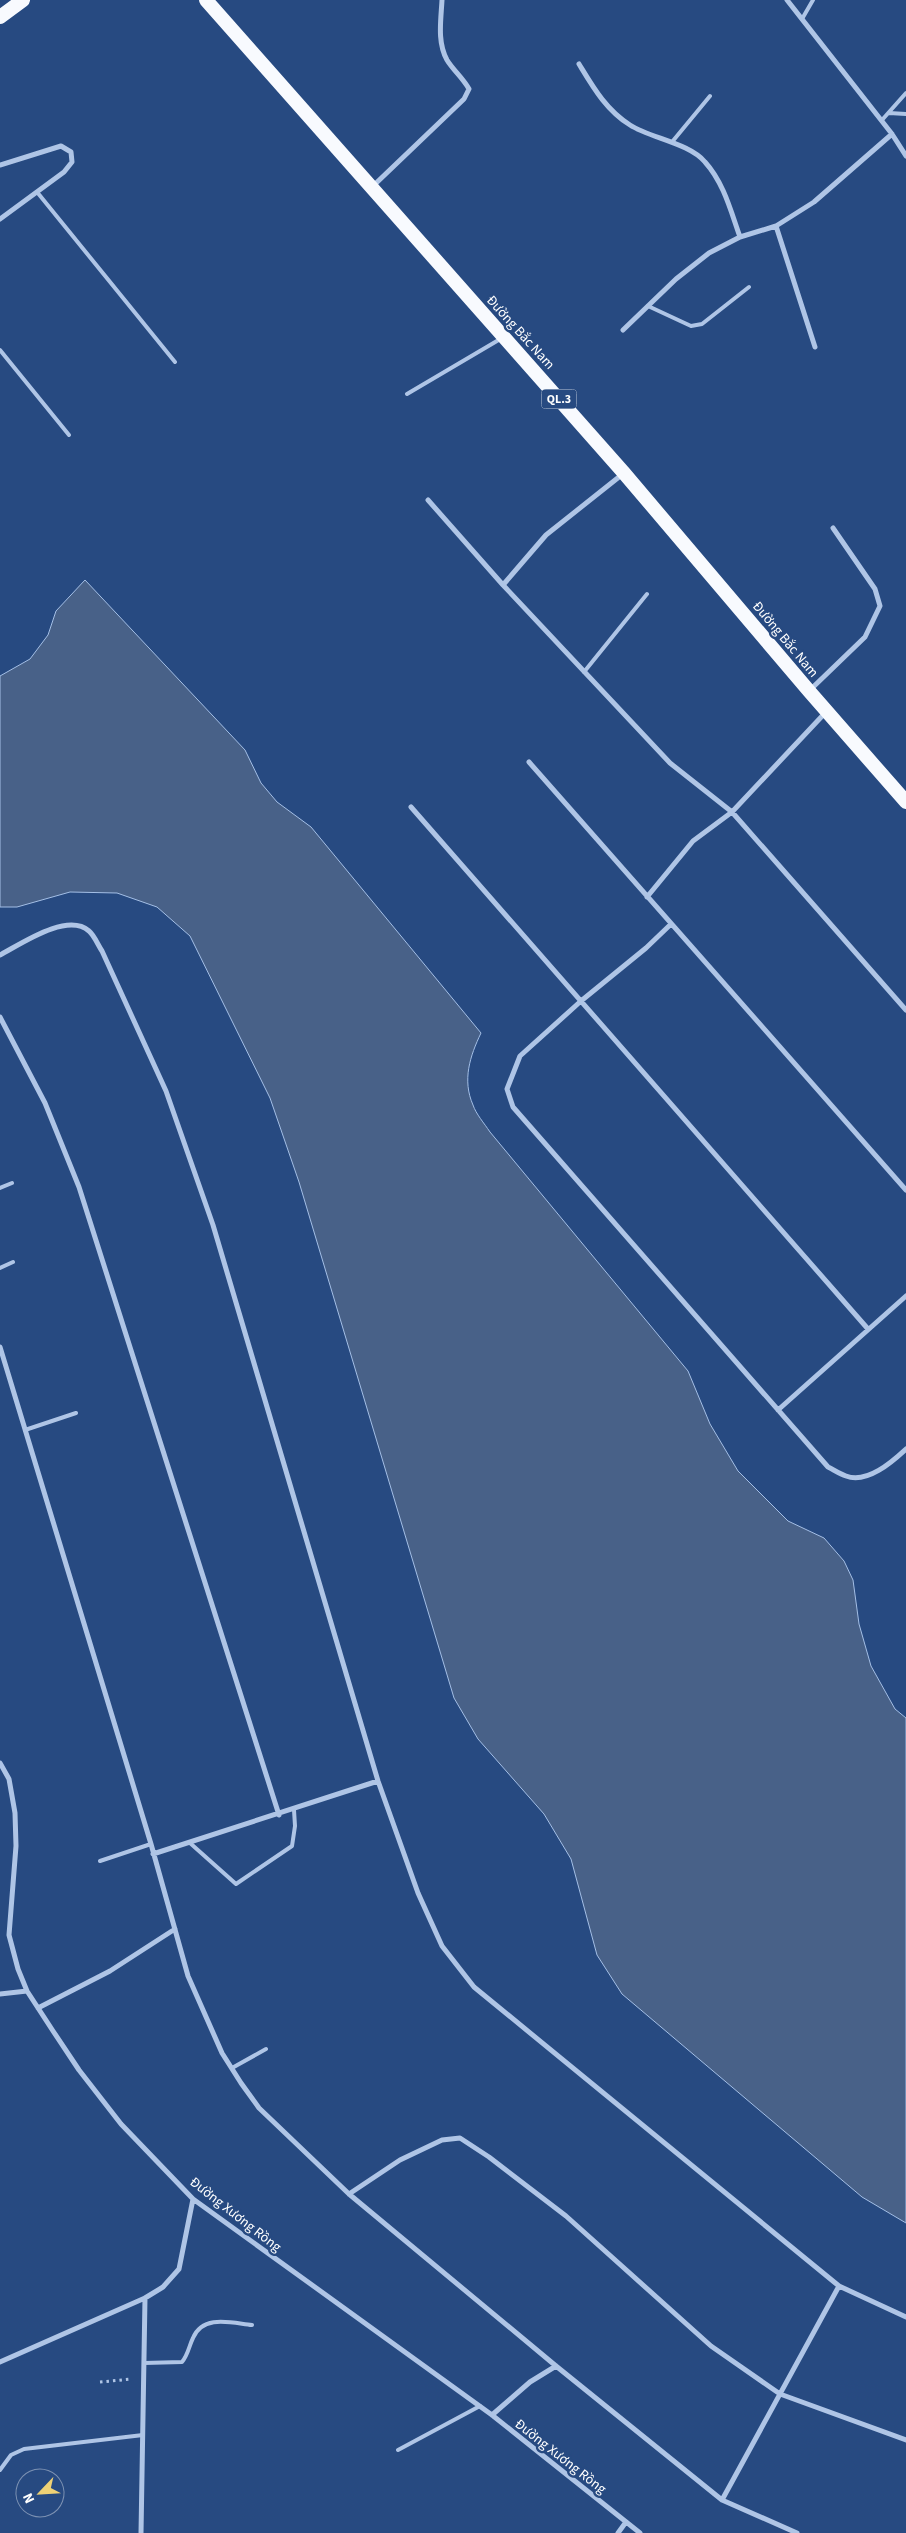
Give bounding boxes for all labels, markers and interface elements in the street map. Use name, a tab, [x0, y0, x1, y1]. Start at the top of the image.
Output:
street label: Đường Bắc Nam	[481, 291, 559, 374]
road number: QL.3	[542, 389, 576, 408]
street label: Đường Bắc Nam	[747, 597, 823, 682]
street label: Đường Xương Rồng	[185, 2173, 285, 2257]
street label: Đường Xương Rồng	[510, 2415, 610, 2499]
north arrow	[15, 2468, 65, 2518]
text: N	[18, 2490, 40, 2507]

